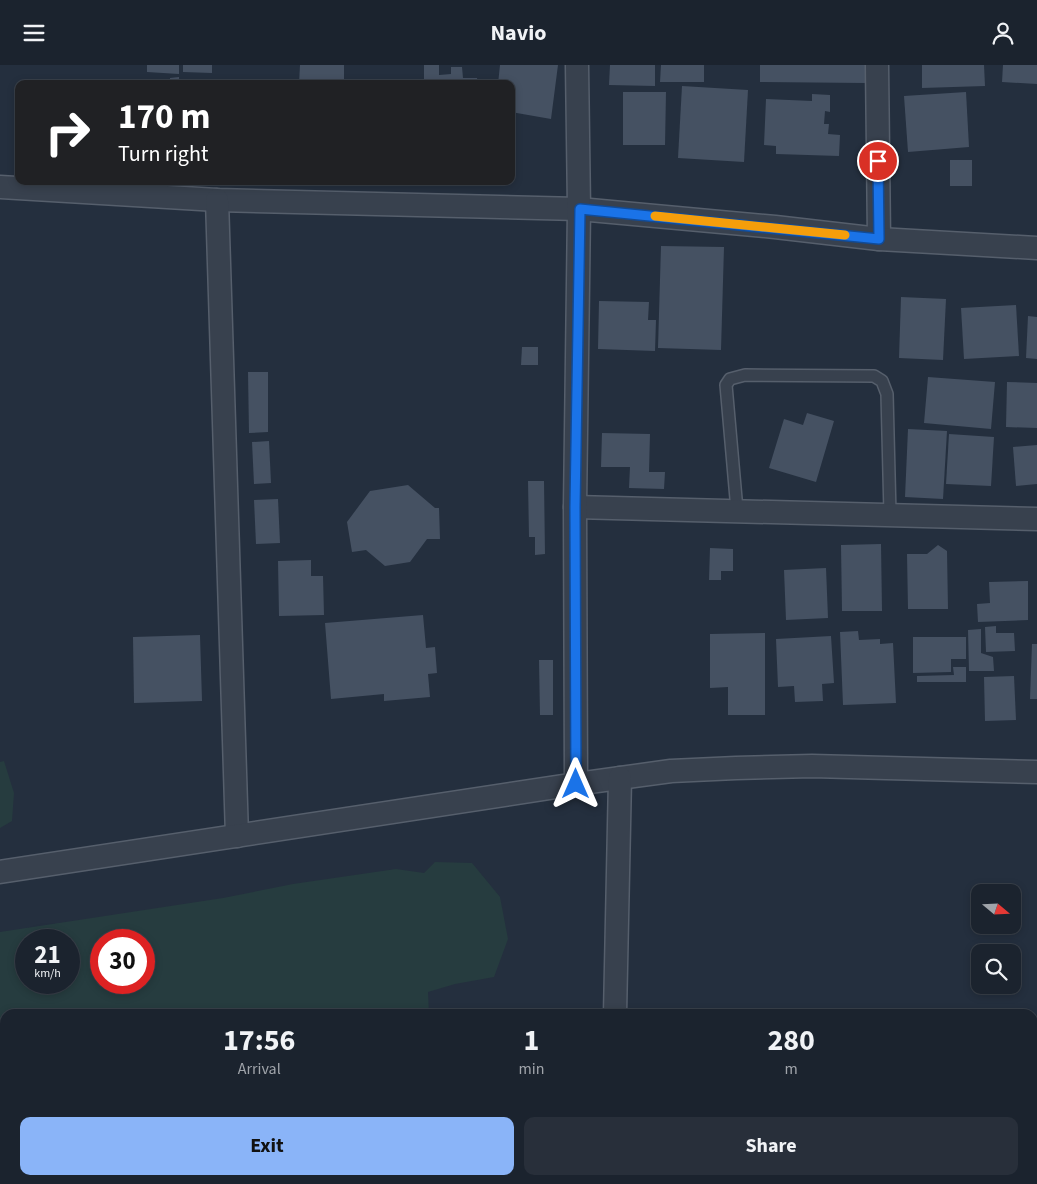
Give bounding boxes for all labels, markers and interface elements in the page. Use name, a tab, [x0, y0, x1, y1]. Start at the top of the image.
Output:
text: Navio	[490, 17, 547, 49]
icon: menu	[20, 19, 48, 47]
icon: person	[989, 19, 1017, 47]
text: 170 m	[118, 92, 210, 142]
icon: right	[35, 100, 100, 165]
text: Turn right	[118, 138, 208, 170]
pin	[857, 140, 899, 182]
icon: arrive	[864, 147, 892, 175]
position arrow	[549, 757, 601, 809]
north arrow	[971, 884, 1021, 934]
map controls	[971, 884, 1021, 994]
speed limit sign: 30	[90, 929, 155, 994]
text: 21	[34, 937, 61, 973]
button: search	[971, 944, 1021, 994]
text: km/h	[34, 965, 61, 982]
text: 17:56	[223, 1019, 295, 1062]
text: 1	[523, 1019, 539, 1062]
text: 280	[767, 1019, 815, 1062]
text: Arrival	[238, 1058, 281, 1080]
text: min	[518, 1058, 544, 1080]
text: m	[785, 1058, 798, 1080]
button: Exit	[20, 1117, 514, 1175]
button: Share	[524, 1117, 1018, 1175]

